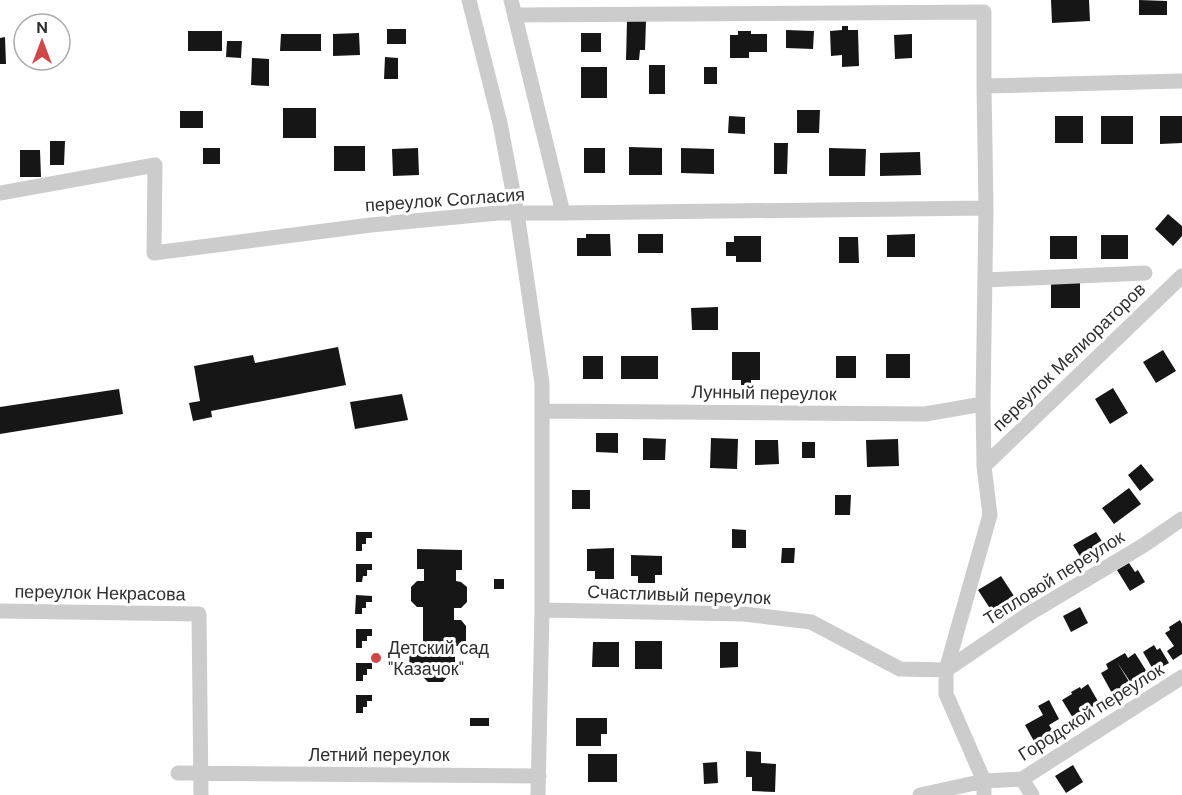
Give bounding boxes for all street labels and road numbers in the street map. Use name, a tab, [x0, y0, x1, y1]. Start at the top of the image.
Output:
street label: переулок Согласия	[364, 182, 526, 218]
street label: переулок Мелиораторов	[987, 278, 1151, 436]
street label: Лунный переулок	[691, 380, 837, 406]
street label: Тепловой переулок	[979, 525, 1129, 631]
street label: переулок Некрасова	[14, 580, 187, 607]
street label: Счастливый переулок	[587, 580, 771, 610]
street label: Городской переулок	[1014, 657, 1168, 767]
street label: Летний переулок	[308, 743, 450, 767]

